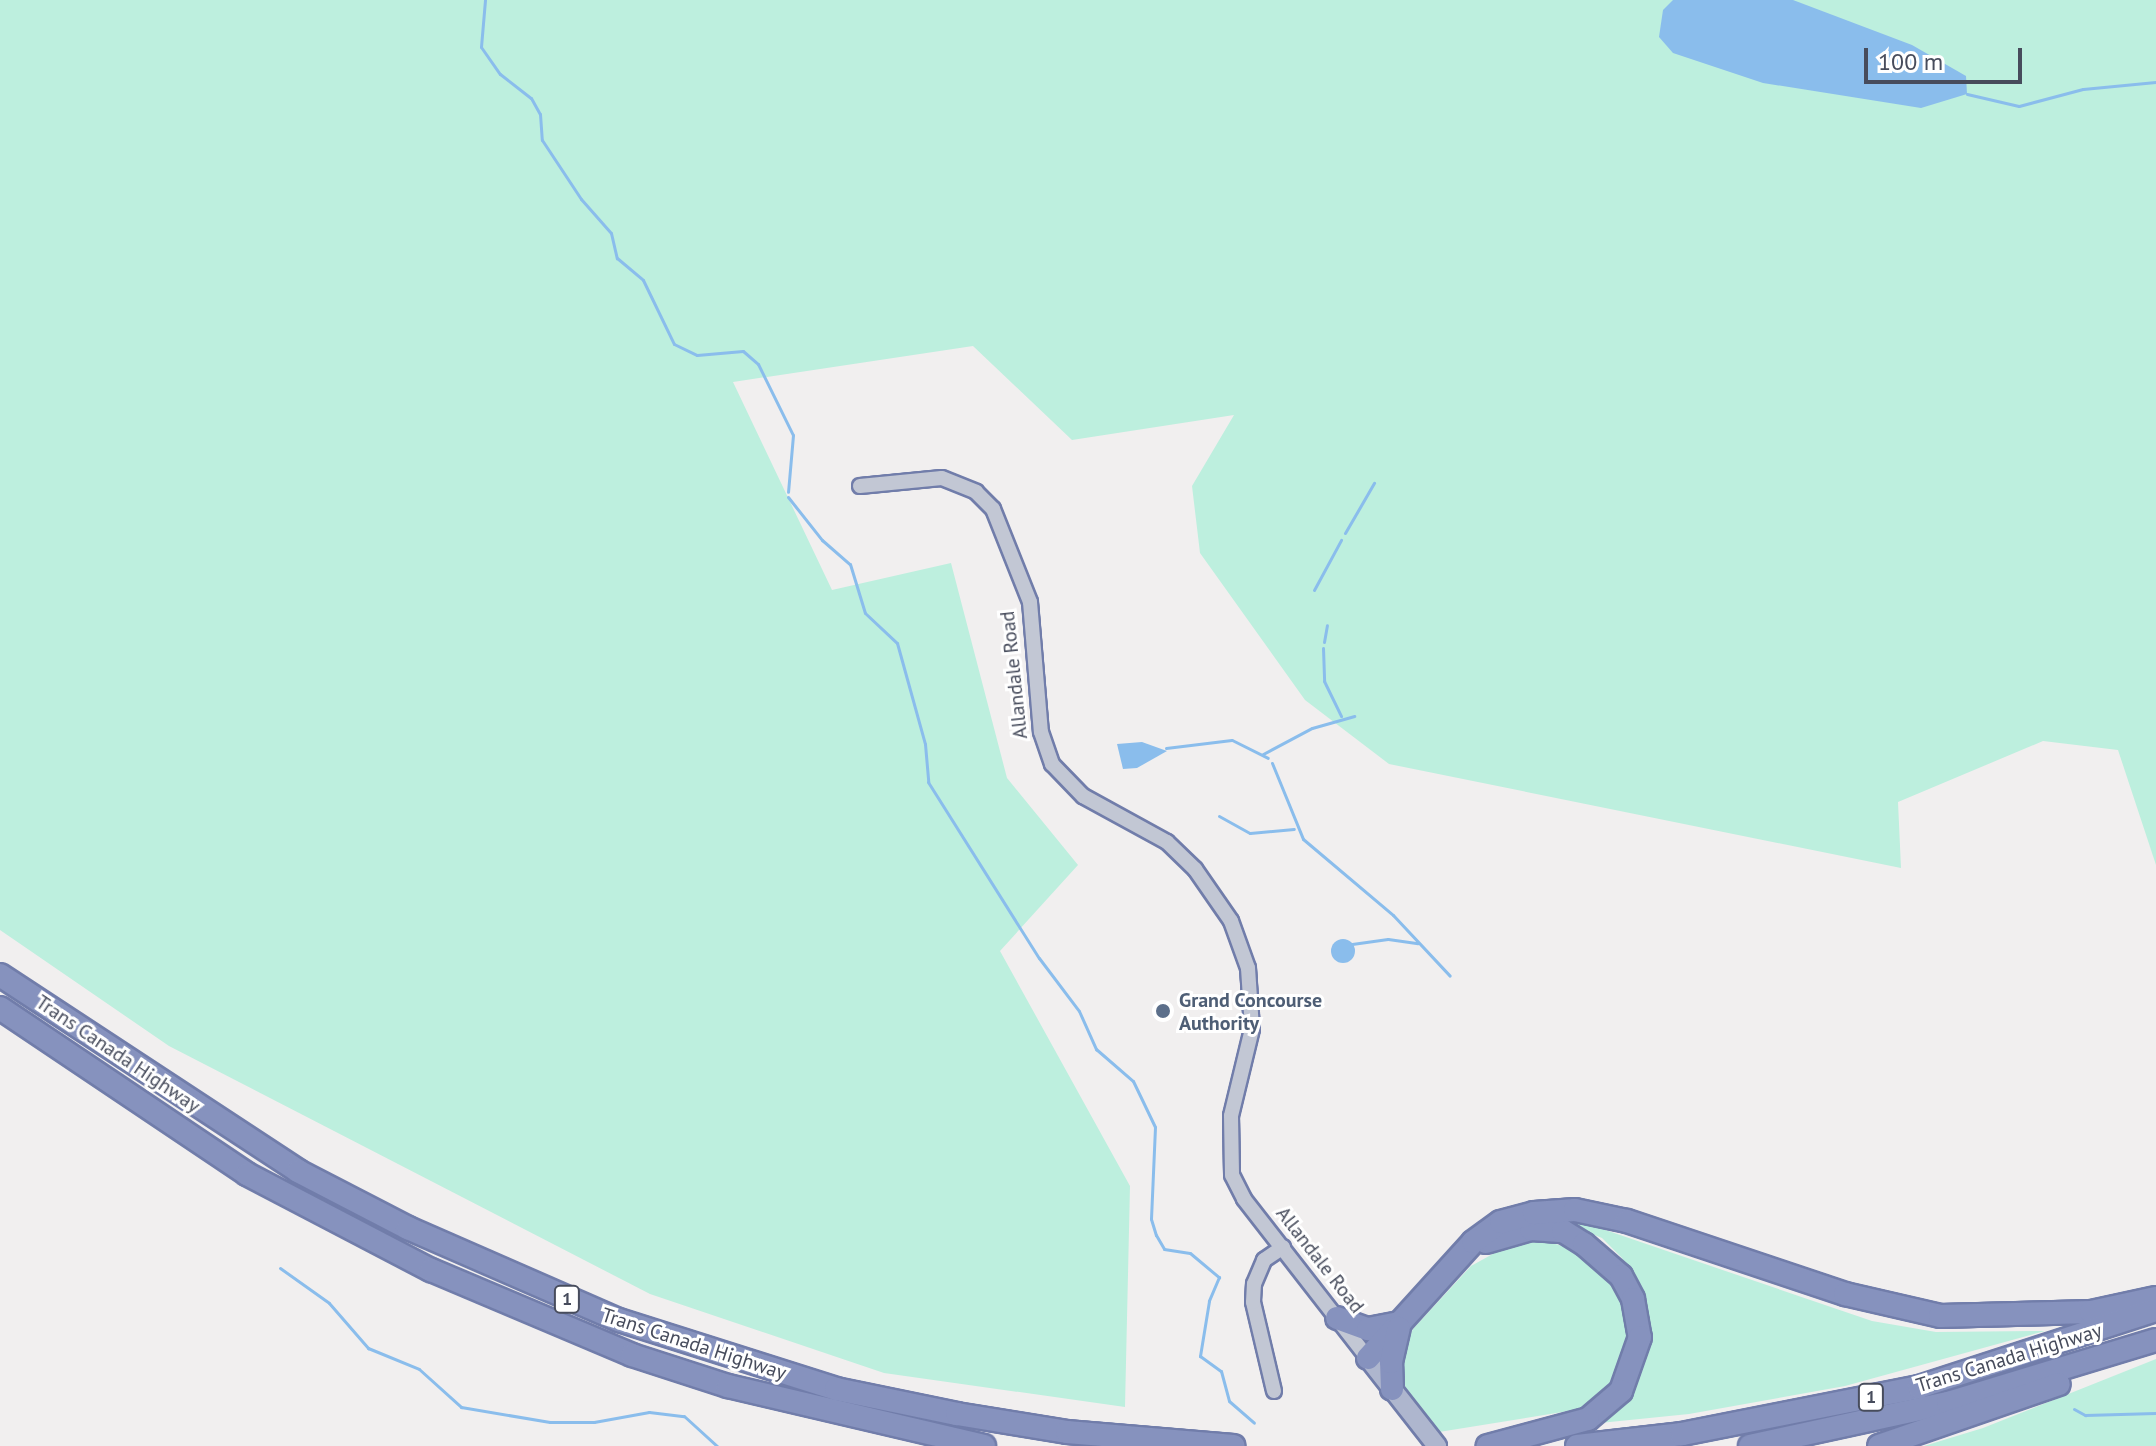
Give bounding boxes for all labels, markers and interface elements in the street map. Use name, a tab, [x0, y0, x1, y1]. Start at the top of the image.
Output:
scale bar	[1868, 32, 2026, 82]
text: 100 m	[1878, 46, 1943, 77]
street label: Allandale Road	[995, 610, 1033, 740]
place label: Grand Concourse Authority	[1179, 988, 1322, 1035]
street label: Trans Canada Highway	[31, 990, 205, 1118]
marker: Grand Concourse Authority	[1154, 1002, 1172, 1020]
street label: Allandale Road	[1271, 1202, 1369, 1318]
road number: 1	[553, 1285, 581, 1313]
street label: Trans Canada Highway	[599, 1303, 789, 1385]
street label: Trans Canada Highway	[1913, 1318, 2105, 1398]
road number: 1	[1857, 1383, 1885, 1411]

